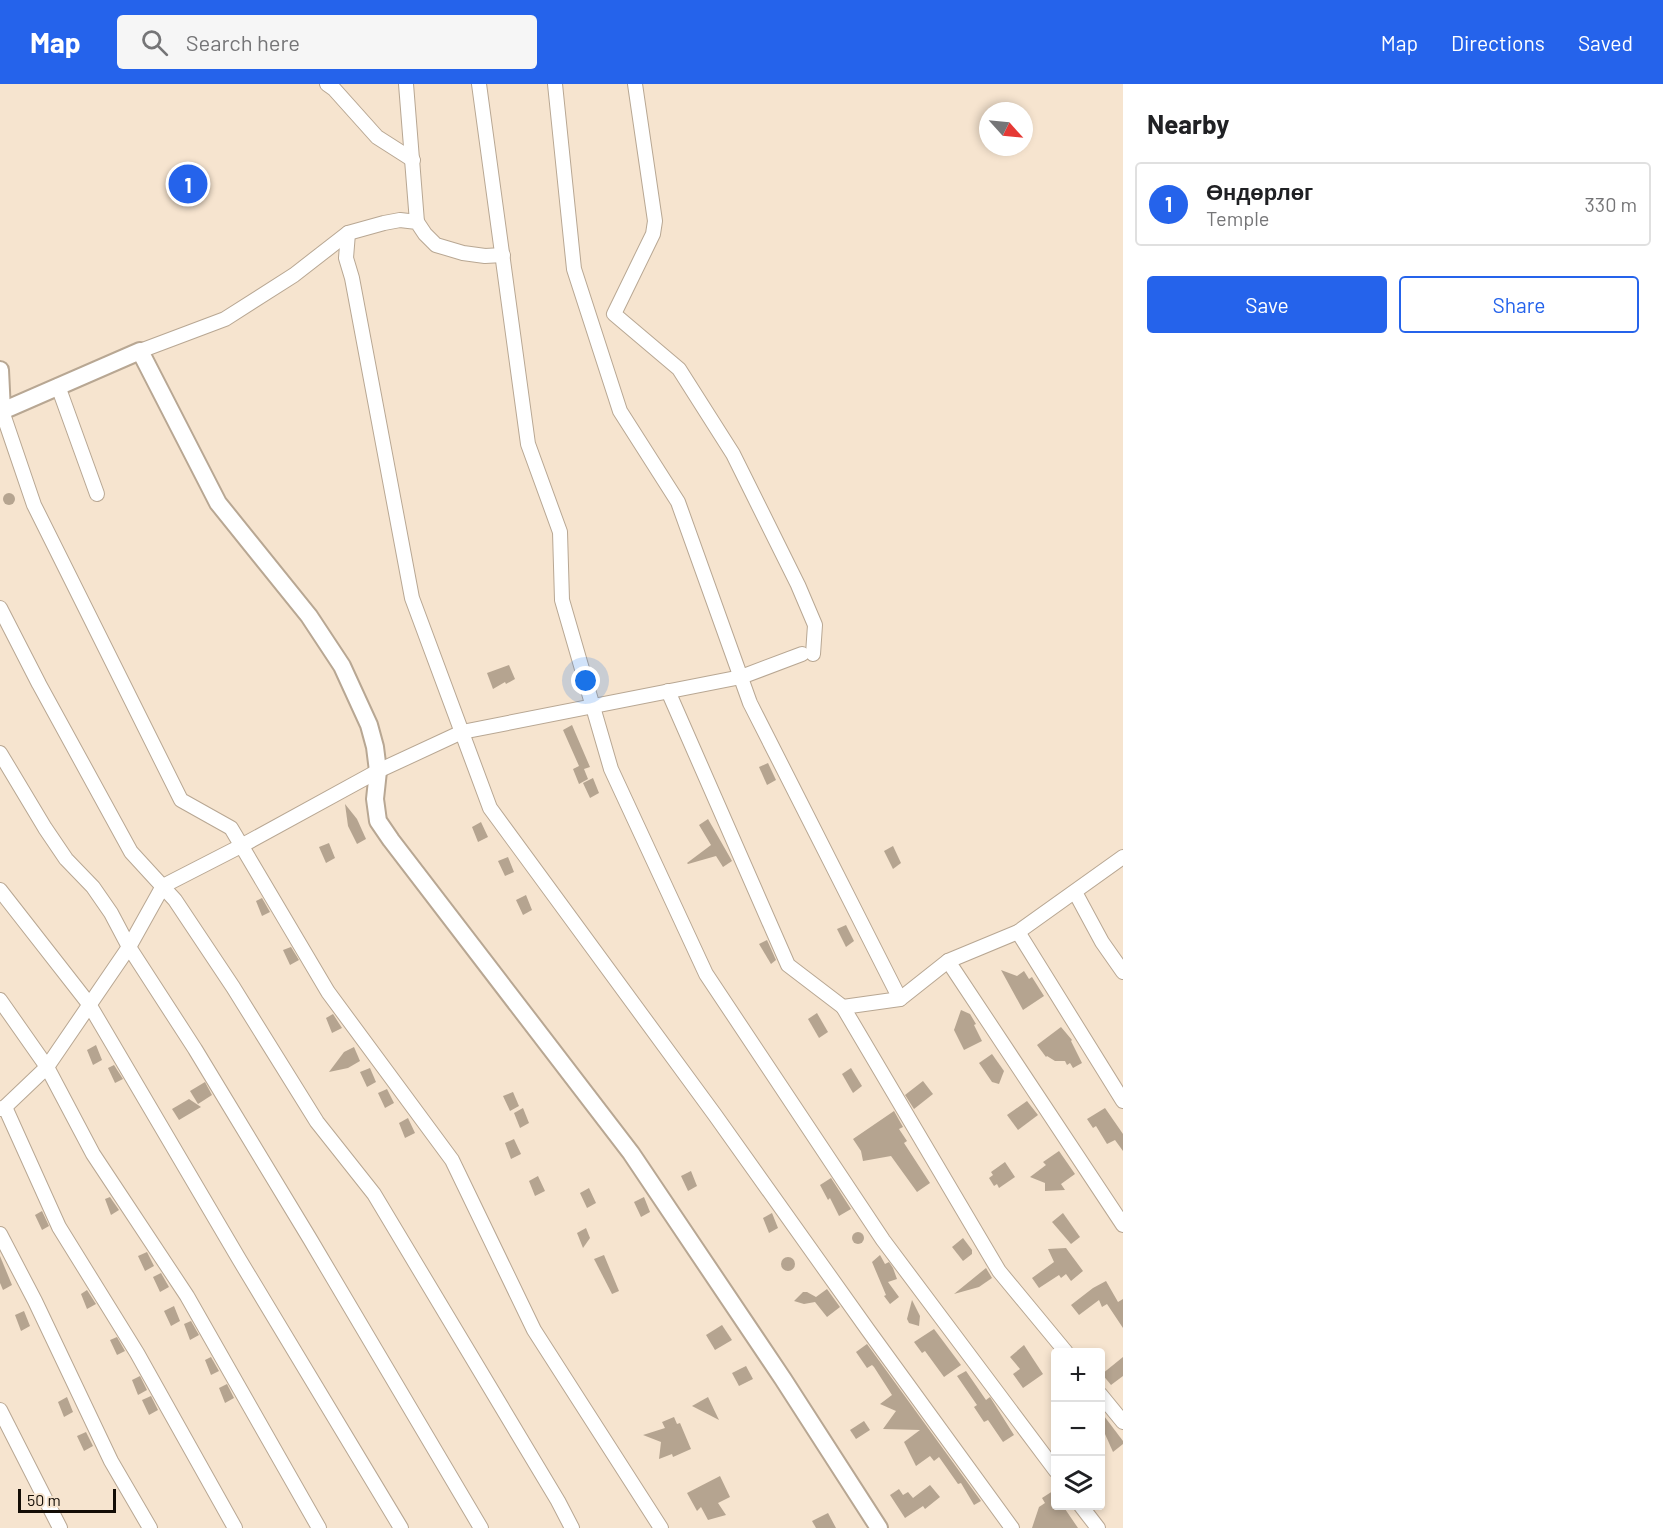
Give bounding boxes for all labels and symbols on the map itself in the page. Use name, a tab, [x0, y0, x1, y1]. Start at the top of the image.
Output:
north arrow	[979, 102, 1033, 156]
pin: 1	[168, 162, 207, 206]
your location	[571, 666, 600, 695]
scale bar	[18, 1486, 116, 1514]

